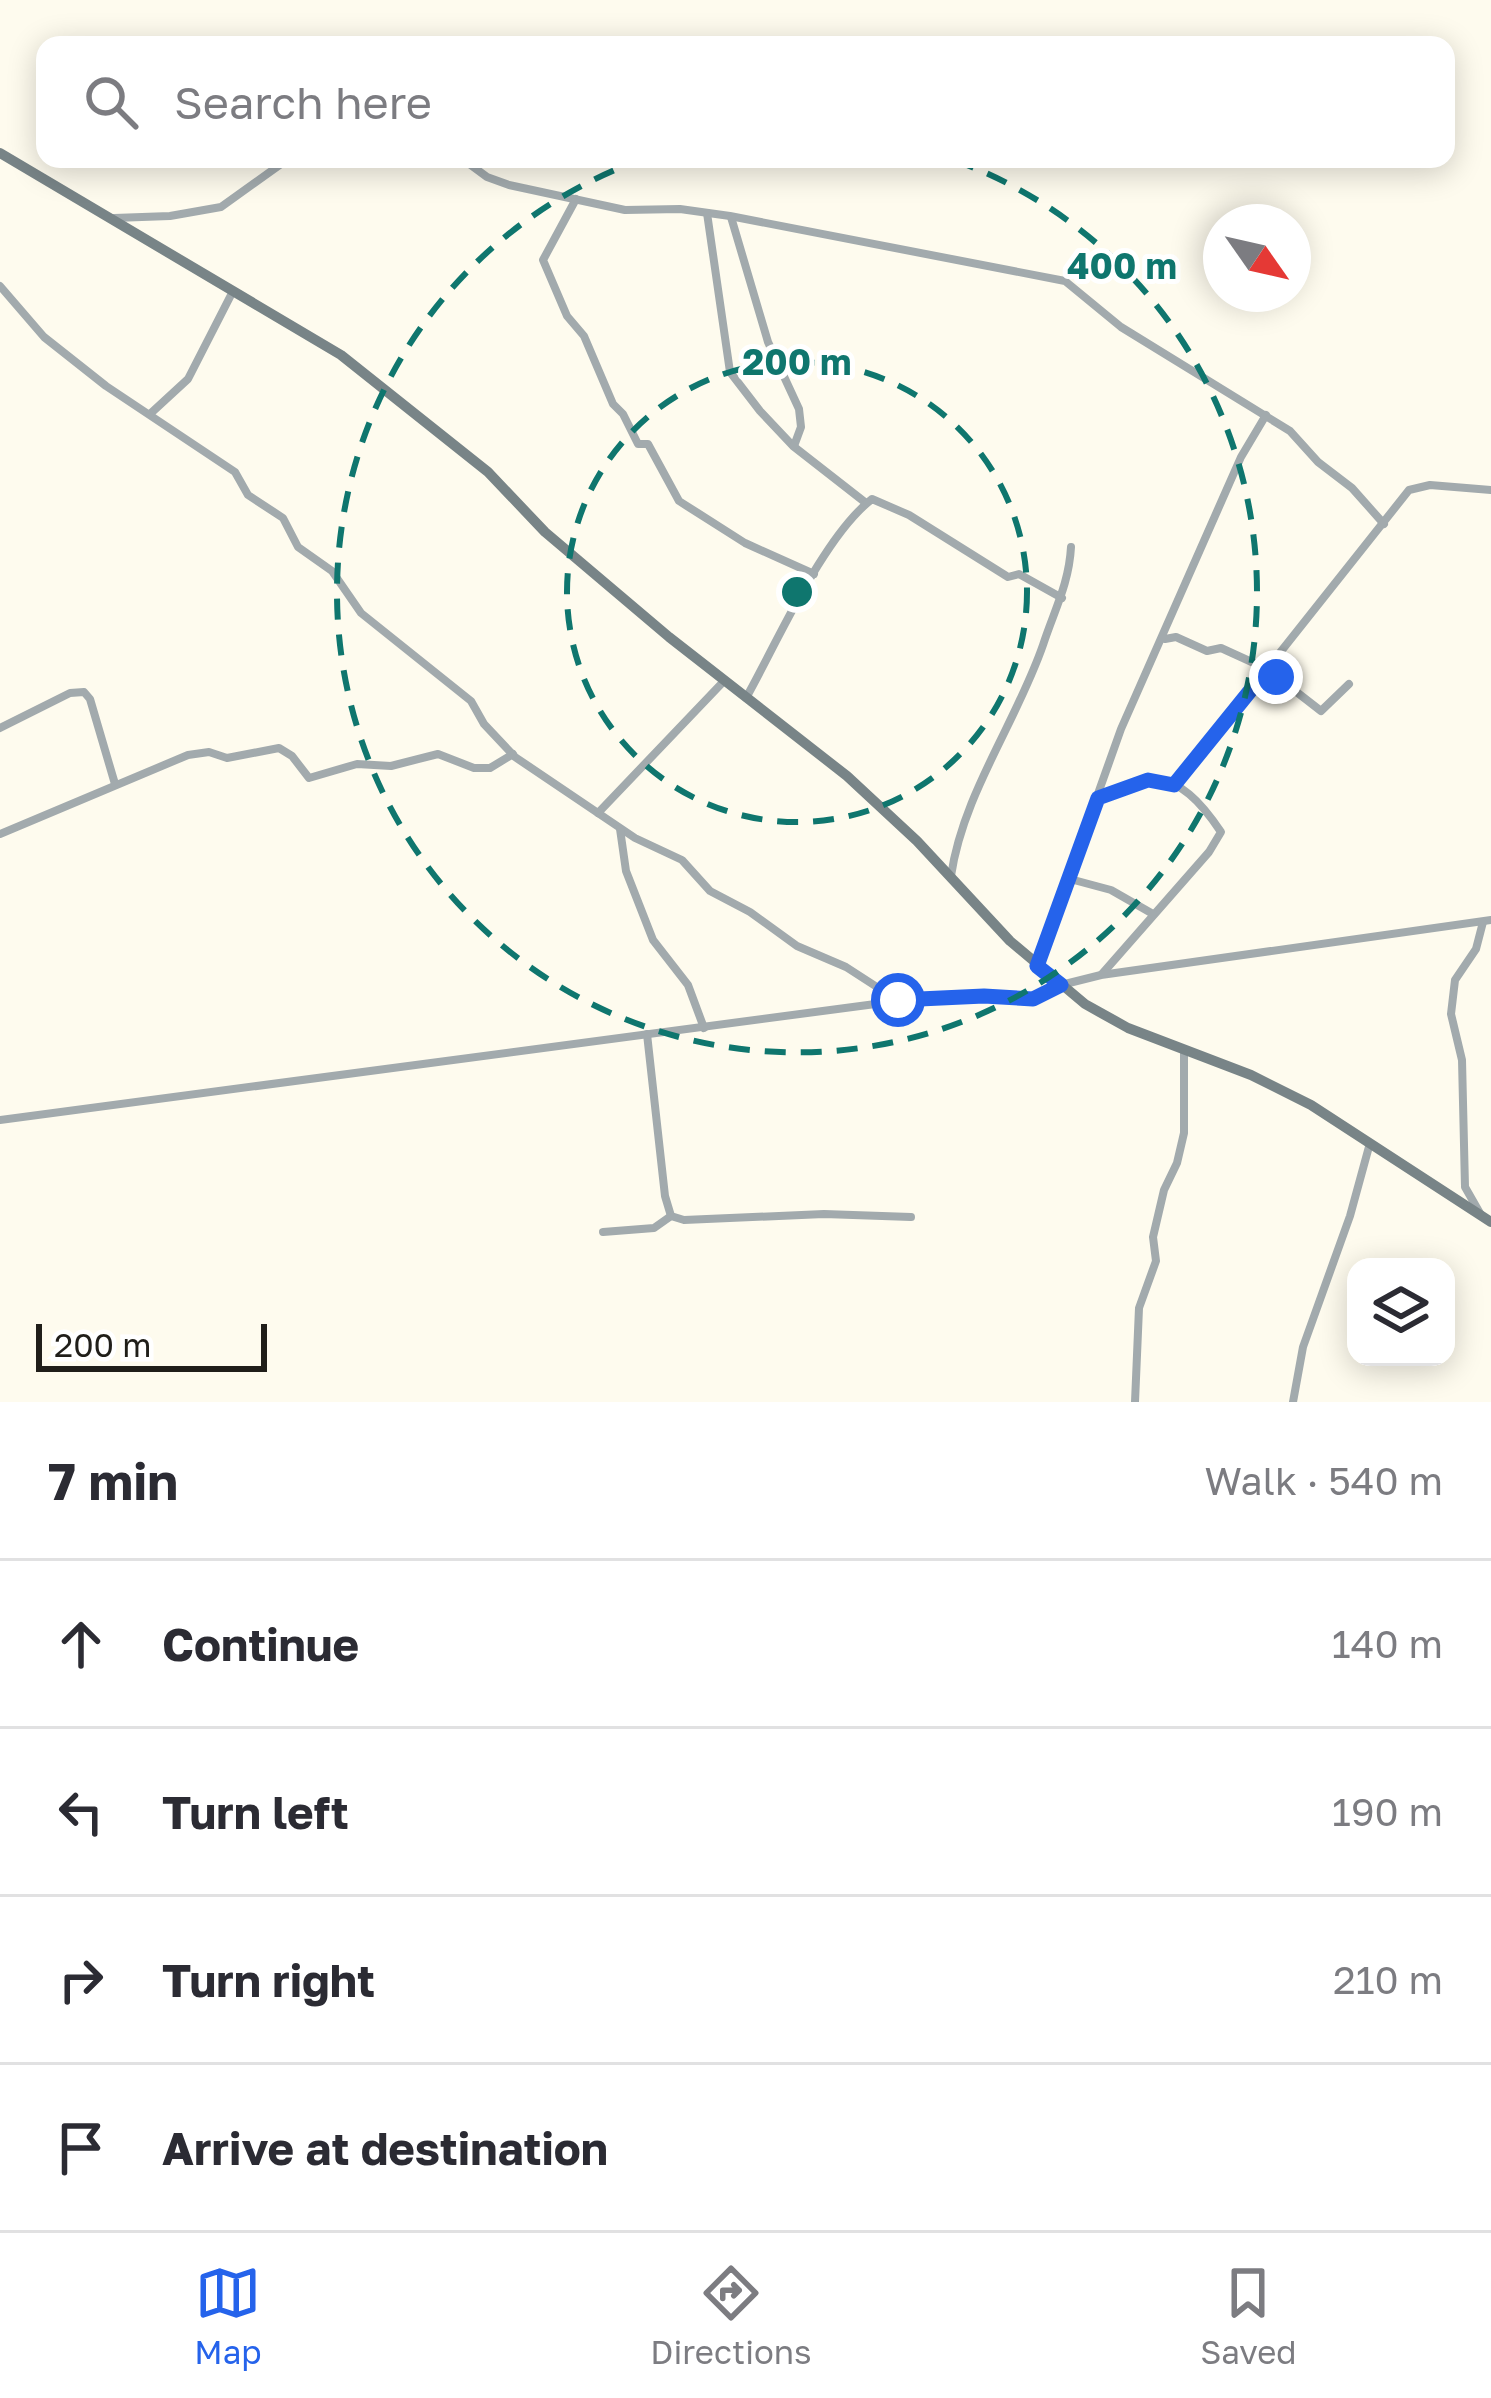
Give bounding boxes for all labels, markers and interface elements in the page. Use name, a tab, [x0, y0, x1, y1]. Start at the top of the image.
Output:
search box	[36, 36, 1455, 168]
icon: search	[78, 69, 144, 135]
text: Search here	[174, 75, 432, 129]
north arrow	[1203, 204, 1311, 312]
text: 400 m	[1067, 244, 1177, 287]
text: 200 m	[742, 340, 852, 383]
centre of rings	[776, 571, 818, 613]
route end	[1249, 650, 1303, 704]
route start	[871, 973, 925, 1027]
map controls	[1347, 1258, 1455, 1366]
button: layers	[1347, 1258, 1455, 1366]
scale bar	[36, 1318, 267, 1371]
text: 200 m	[54, 1325, 152, 1364]
text: 7 min	[48, 1450, 178, 1511]
text: Walk · 540 m	[1205, 1457, 1443, 1504]
icon: ahead	[48, 1611, 114, 1677]
text: Continue	[162, 1617, 359, 1671]
text: 140 m	[1332, 1620, 1443, 1667]
icon: left	[48, 1779, 114, 1845]
text: Turn left	[162, 1785, 349, 1839]
text: 190 m	[1332, 1788, 1443, 1835]
icon: right	[48, 1947, 114, 2013]
text: Turn right	[162, 1953, 375, 2007]
text: 210 m	[1333, 1956, 1443, 2003]
icon: arrive	[48, 2115, 114, 2181]
text: Arrive at destination	[162, 2121, 608, 2175]
tab: Map	[194, 2260, 262, 2371]
tab: Directions	[650, 2260, 812, 2371]
tab: Saved	[1200, 2260, 1297, 2371]

